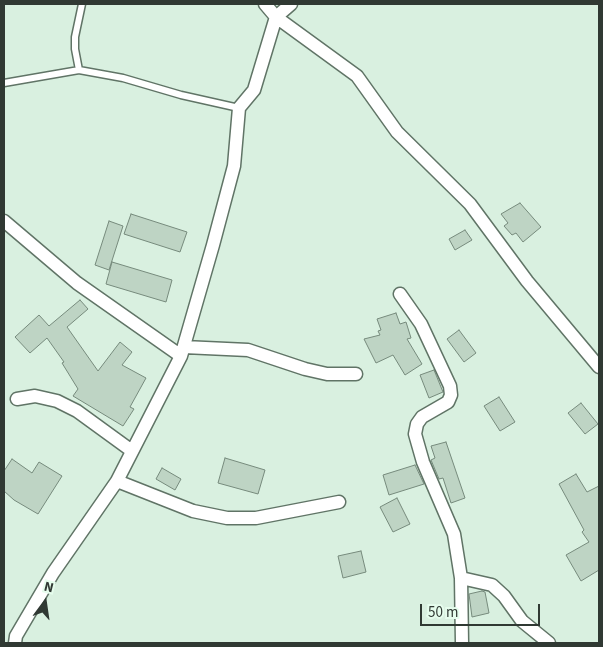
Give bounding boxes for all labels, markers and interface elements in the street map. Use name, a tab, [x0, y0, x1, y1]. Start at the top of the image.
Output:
north arrow	[20, 577, 70, 627]
text: N	[42, 577, 56, 598]
scale bar	[423, 594, 543, 626]
text: 50 m	[428, 602, 458, 623]

